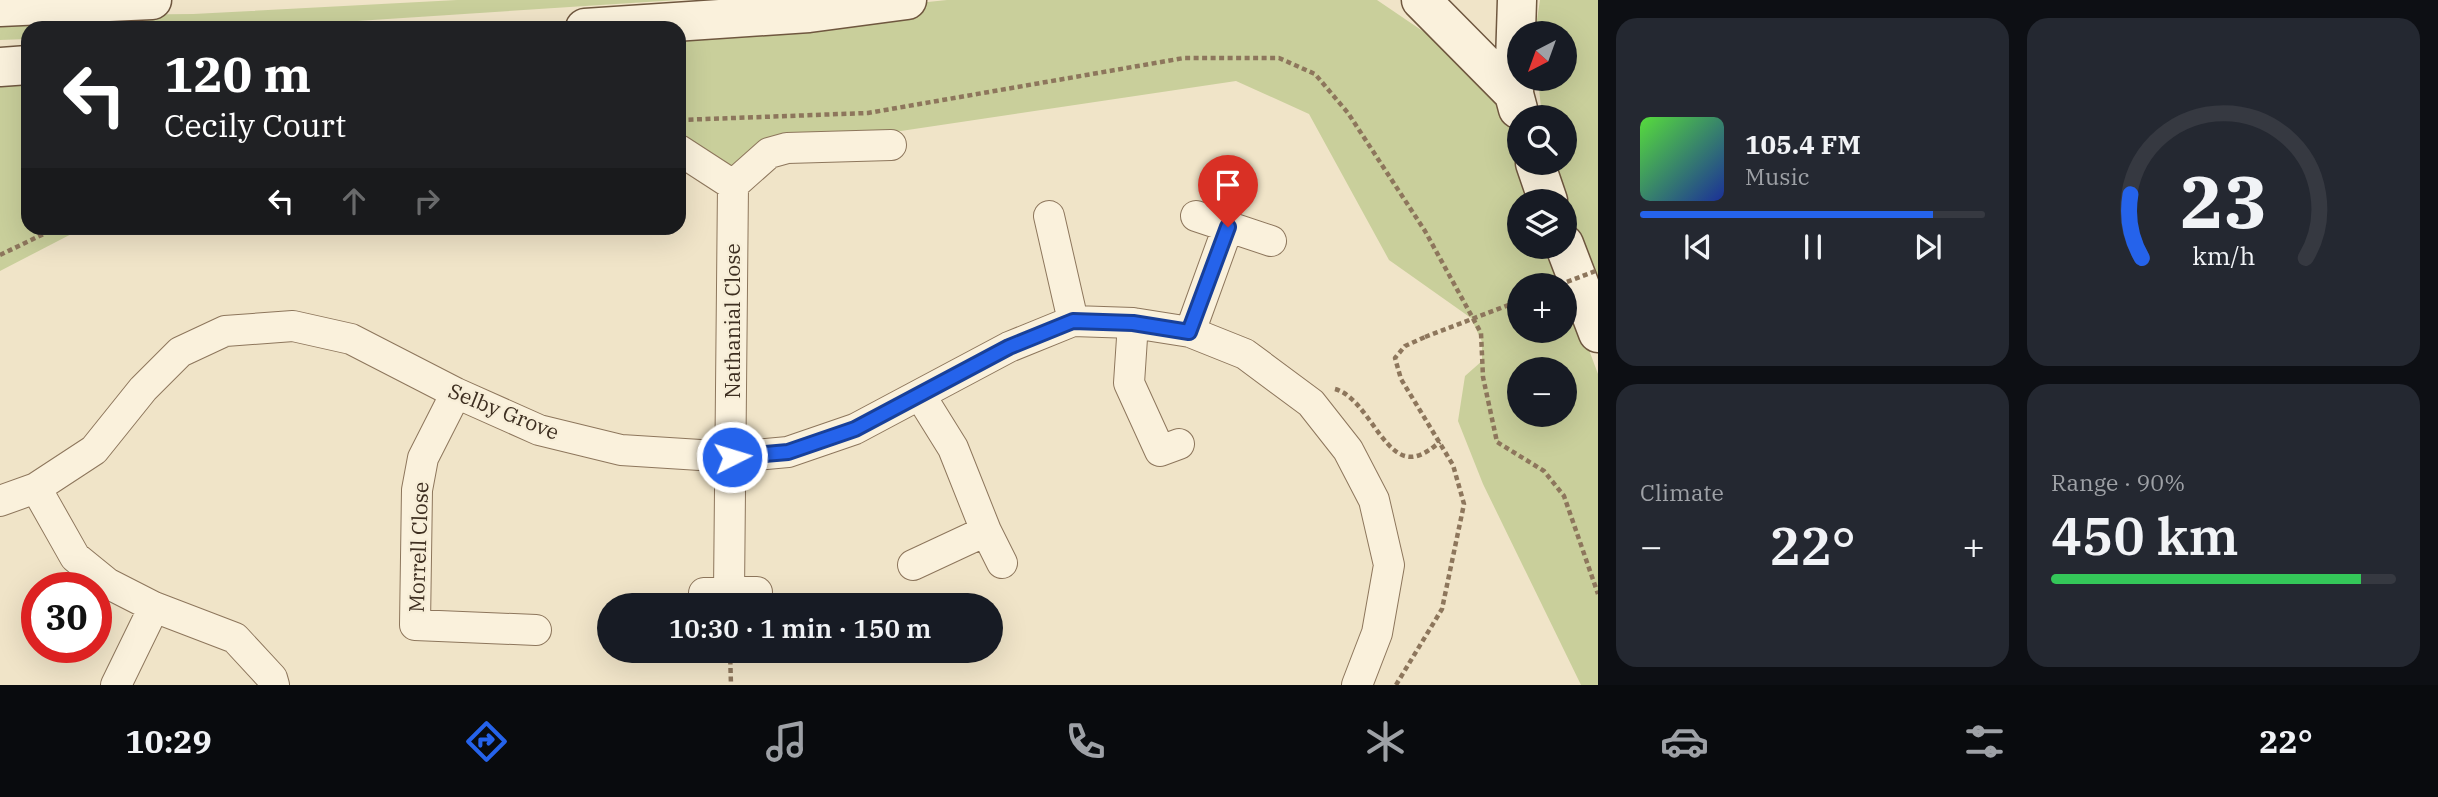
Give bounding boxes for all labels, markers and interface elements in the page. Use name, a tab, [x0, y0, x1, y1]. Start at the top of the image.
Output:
north arrow	[1507, 21, 1577, 91]
map controls	[1507, 21, 1577, 427]
text: 120 m	[164, 42, 311, 105]
icon: left	[49, 49, 140, 140]
text: Cecily Court	[164, 104, 346, 146]
button: search	[1507, 105, 1577, 175]
text: 105.4 FM	[1745, 127, 1861, 161]
text: 23	[2180, 153, 2267, 248]
pin	[1198, 155, 1258, 227]
text: Music	[1745, 161, 1810, 191]
icon: arrive	[1209, 166, 1247, 204]
icon: left	[262, 182, 300, 220]
icon: ahead	[335, 182, 373, 220]
icon: right	[408, 182, 446, 220]
button: layers	[1507, 189, 1577, 259]
icon: previous	[1679, 228, 1717, 266]
icon: pause	[1794, 228, 1832, 266]
icon: next	[1909, 228, 1947, 266]
text: km/h	[2192, 239, 2255, 272]
street label: Nathanial Close	[718, 243, 746, 399]
button: +	[1507, 273, 1577, 343]
button: −	[1507, 357, 1577, 427]
street label: Selby Grove	[445, 376, 563, 446]
position arrow	[695, 420, 769, 494]
text: Range · 90%	[2051, 467, 2185, 497]
text: Climate	[1640, 477, 1724, 507]
street label: Morrell Close	[402, 481, 434, 613]
text: 450 km	[2051, 502, 2239, 569]
text: 22°	[1769, 512, 1856, 579]
text: −	[1640, 521, 1663, 570]
text: +	[1962, 521, 1985, 570]
speed limit sign: 30	[21, 572, 112, 663]
text: 10:30 · 1 min · 150 m	[669, 611, 931, 645]
icon: directions	[462, 717, 511, 766]
icon: music	[762, 717, 811, 766]
icon: phone	[1061, 717, 1110, 766]
icon: climate	[1361, 717, 1410, 766]
icon: car	[1660, 717, 1709, 766]
icon: filters	[1960, 717, 2009, 766]
text: 10:29	[125, 720, 212, 762]
text: 22°	[2259, 720, 2313, 762]

